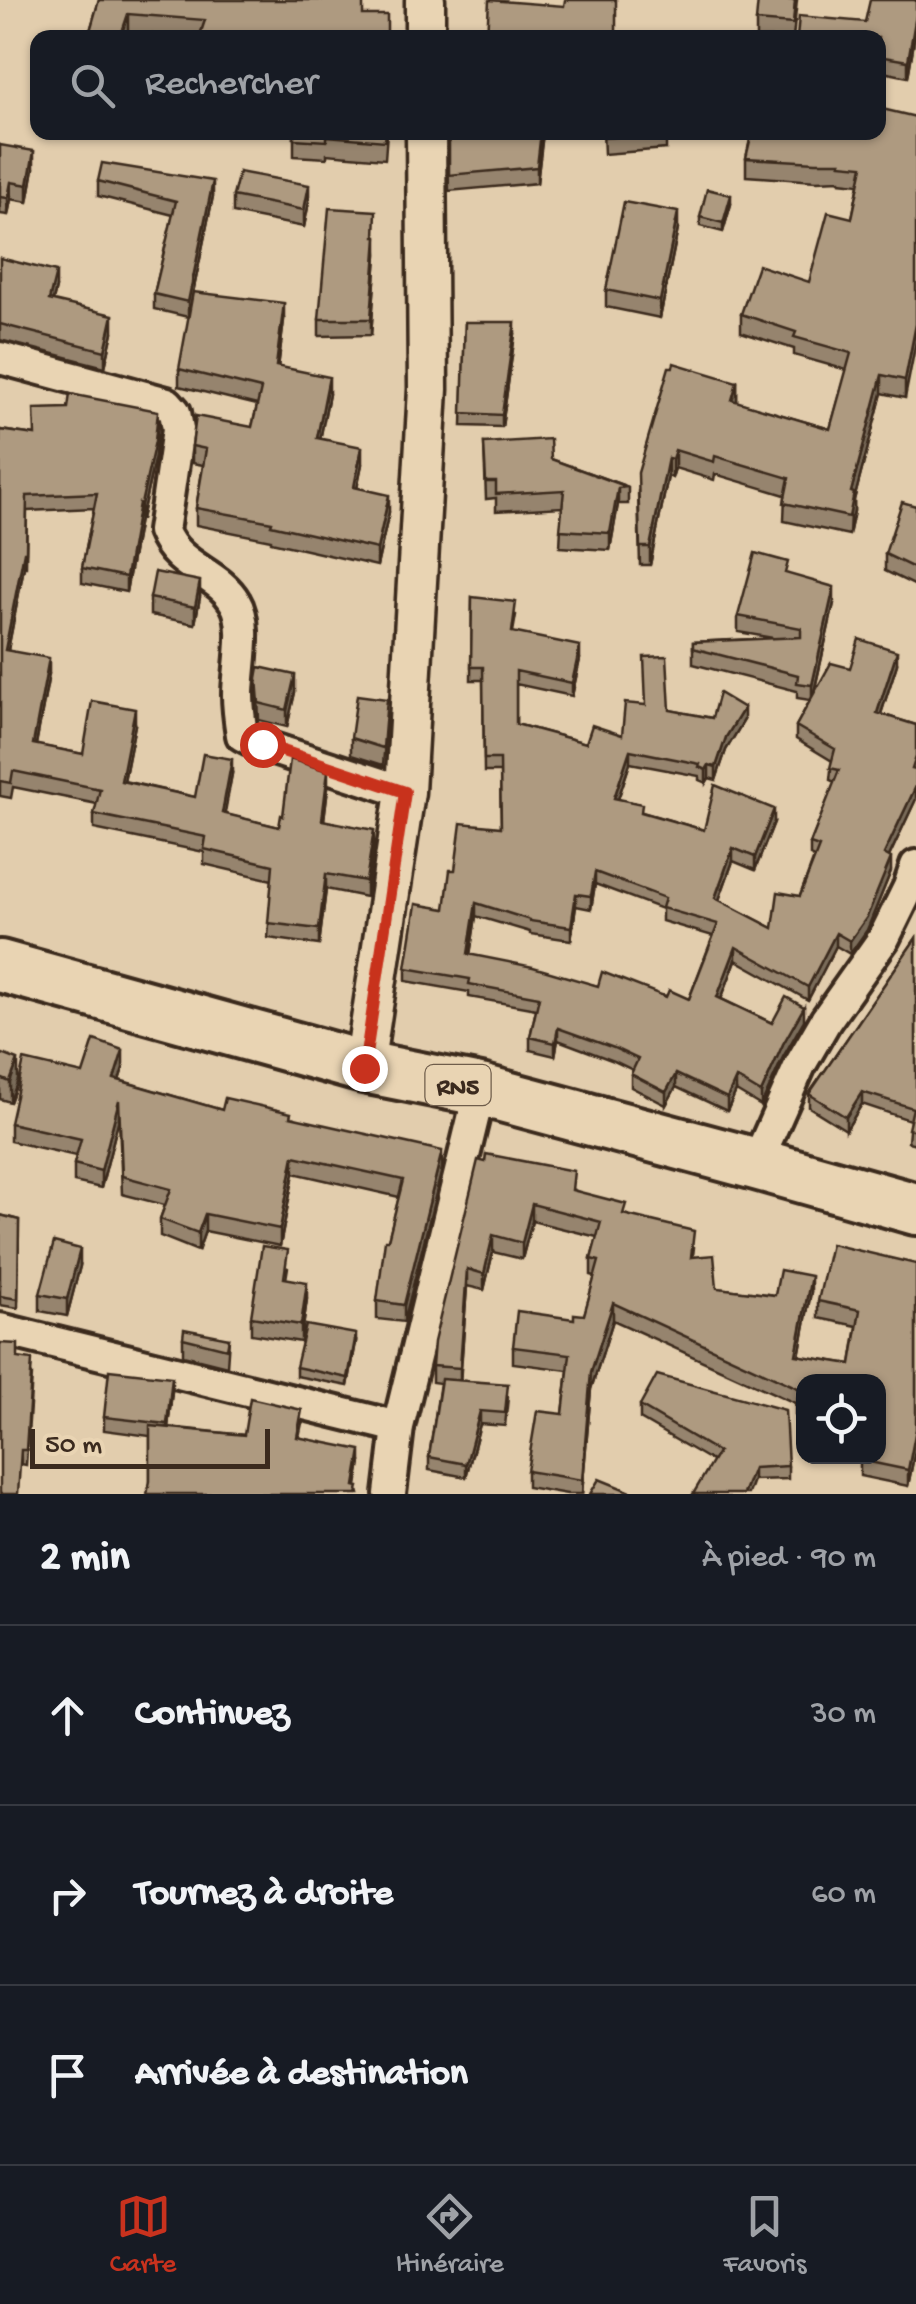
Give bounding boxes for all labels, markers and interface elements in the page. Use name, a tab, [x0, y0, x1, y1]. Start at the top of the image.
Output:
search box	[30, 30, 886, 140]
icon: search	[65, 58, 120, 113]
text: Rechercher	[145, 63, 317, 107]
route start	[240, 722, 286, 768]
route end	[342, 1046, 388, 1092]
road number: RN5	[426, 1065, 490, 1105]
map controls	[796, 1374, 886, 1464]
button: locate	[796, 1374, 886, 1464]
scale bar	[30, 1424, 270, 1468]
text: 50 m	[45, 1430, 102, 1463]
text: 2 min	[40, 1535, 129, 1584]
text: À pied · 90 m	[702, 1540, 876, 1578]
icon: ahead	[40, 1688, 95, 1743]
text: Continuez	[135, 1693, 289, 1737]
text: 30 m	[811, 1696, 876, 1734]
icon: right	[40, 1868, 95, 1923]
text: Tournez à droite	[135, 1873, 393, 1917]
text: 60 m	[811, 1876, 876, 1914]
icon: arrive	[40, 2048, 95, 2103]
text: Arrivée à destination	[135, 2053, 468, 2097]
tab: Carte	[110, 2189, 176, 2282]
tab: Itinéraire	[396, 2189, 504, 2282]
tab: Favoris	[723, 2189, 806, 2282]

